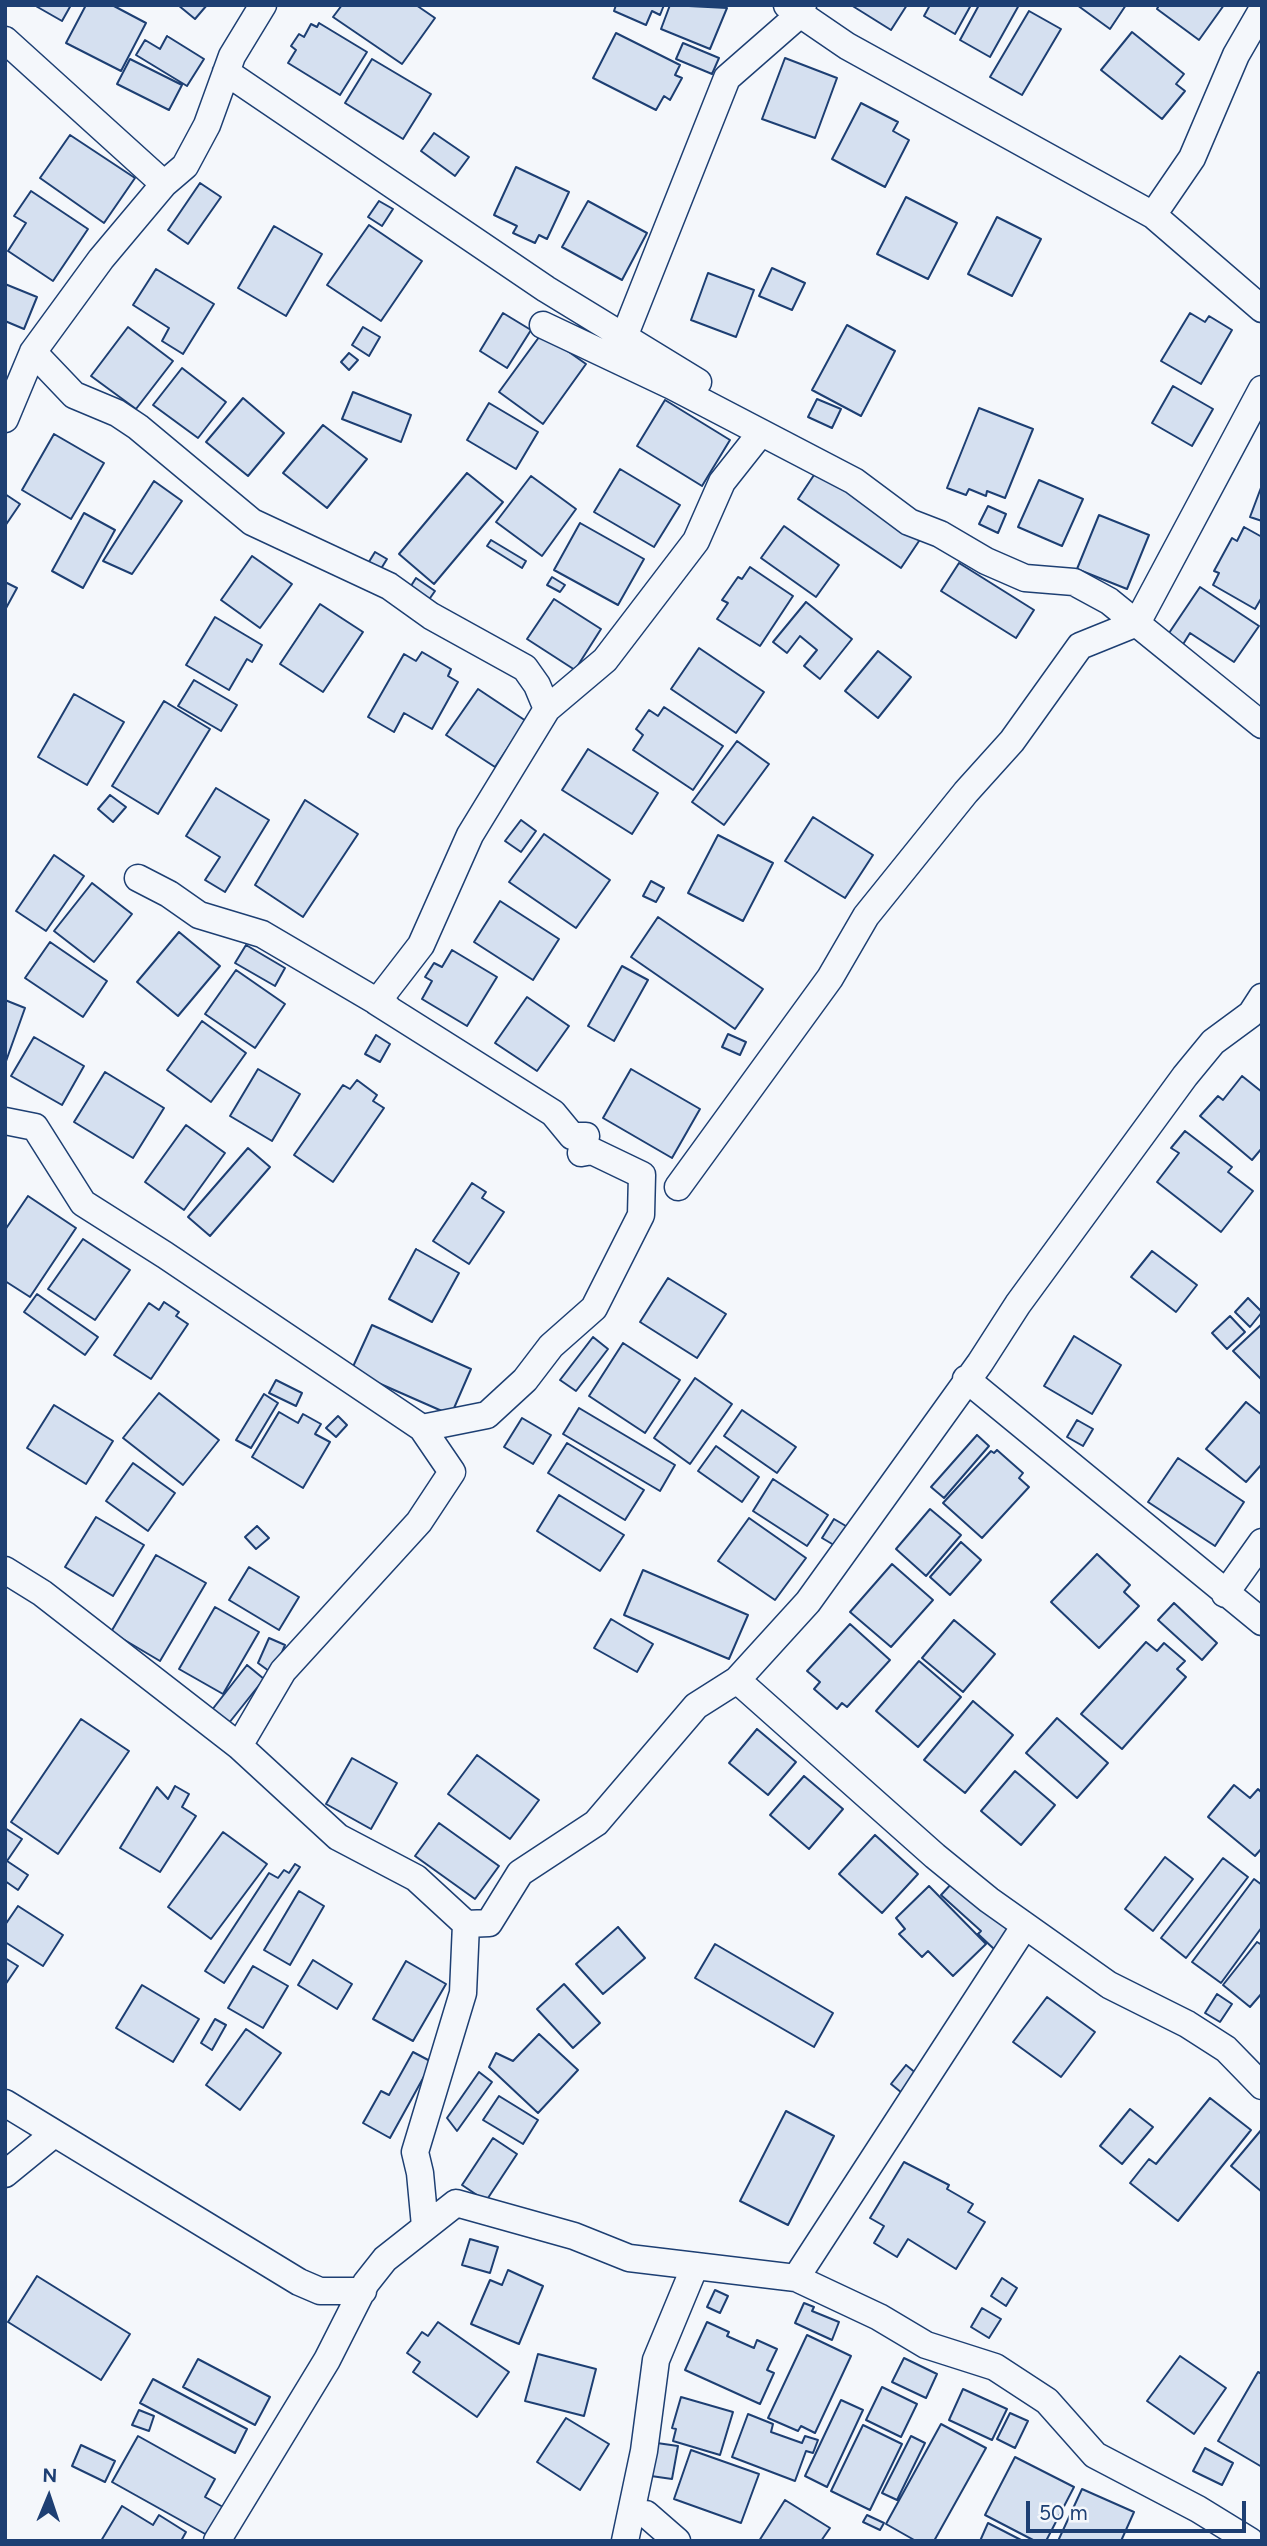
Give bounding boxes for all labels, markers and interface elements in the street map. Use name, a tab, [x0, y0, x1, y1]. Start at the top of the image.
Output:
north arrow	[14, 2462, 84, 2532]
text: N	[42, 2464, 57, 2487]
scale bar	[1029, 2486, 1250, 2530]
text: 50 m	[1039, 2500, 1088, 2525]

